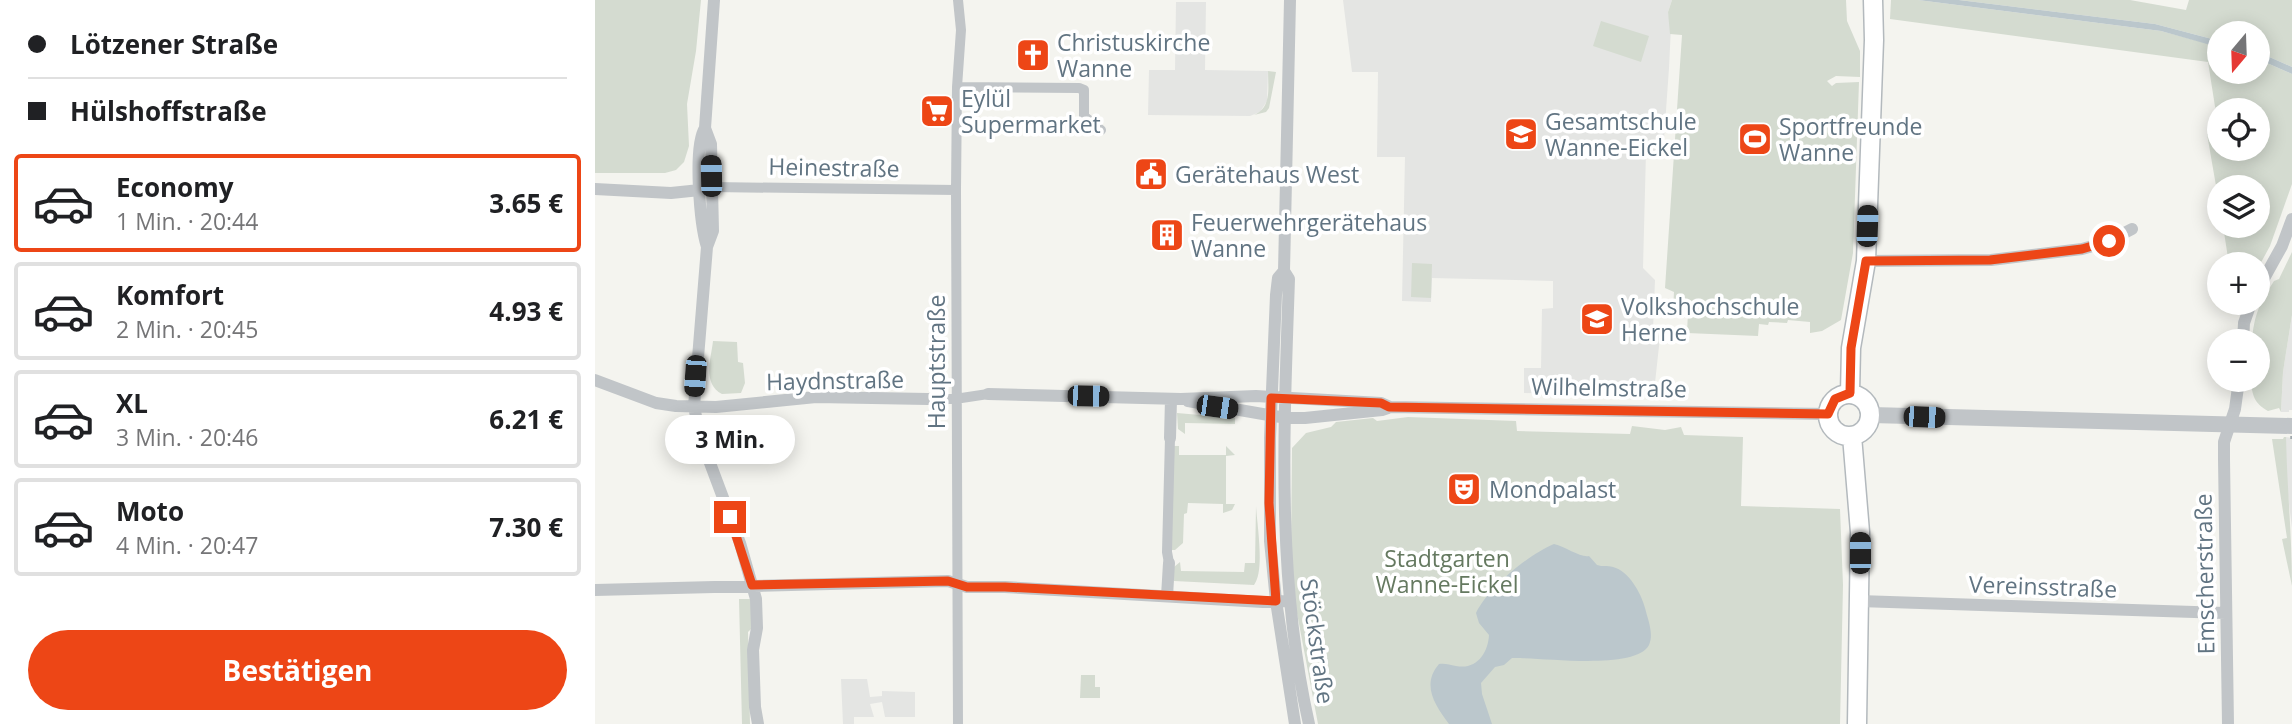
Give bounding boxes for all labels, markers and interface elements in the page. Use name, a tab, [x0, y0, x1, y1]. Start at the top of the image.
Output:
north arrow	[2207, 21, 2270, 84]
map controls	[2207, 21, 2270, 392]
text: Lötzener Straße	[70, 26, 278, 62]
place label: Christuskirche Wanne	[1057, 26, 1210, 84]
church icon: Christuskirche Wanne	[1014, 36, 1052, 74]
place label: Eylül Supermarket	[961, 82, 1101, 140]
supermarket icon: Eylül Supermarket	[918, 92, 956, 130]
text: Hülshoffstraße	[70, 93, 267, 129]
button: locate	[2207, 98, 2270, 161]
place label: Gesamtschule Wanne-Eickel	[1545, 105, 1697, 163]
place label: Sportfreunde Wanne	[1779, 110, 1922, 168]
school or university icon: Gesamtschule Wanne-Eickel	[1502, 115, 1540, 153]
sports icon: Sportfreunde Wanne	[1736, 120, 1774, 158]
street label: Heinestraße	[768, 150, 900, 184]
car	[701, 155, 722, 197]
public building icon: Gerätehaus West	[1132, 155, 1170, 193]
place label: Gerätehaus West	[1175, 158, 1359, 190]
text: Economy	[116, 169, 234, 205]
icon: car	[32, 172, 95, 235]
button: layers	[2207, 175, 2270, 238]
text: 3.65 €	[489, 185, 563, 221]
text: 1 Min. · 20:44	[116, 205, 258, 237]
car	[1856, 205, 1879, 247]
place label: Feuerwehrgerätehaus Wanne	[1191, 206, 1427, 264]
building icon: Feuerwehrgerätehaus Wanne	[1148, 216, 1186, 254]
route start	[2093, 225, 2125, 257]
button: +	[2207, 252, 2270, 315]
text: Komfort	[116, 277, 224, 313]
icon: car	[32, 280, 95, 343]
place label: Volkshochschule Herne	[1621, 290, 1799, 348]
text: 4.93 €	[489, 293, 563, 329]
street label: Hauptstraße	[920, 295, 952, 429]
school or university icon: Volkshochschule Herne	[1578, 300, 1616, 338]
text: 2 Min. · 20:45	[116, 313, 258, 345]
button: −	[2207, 329, 2270, 392]
car	[684, 354, 707, 398]
street label: Haydnstraße	[766, 363, 904, 397]
street label: Wilhelmstraße	[1531, 370, 1687, 404]
text: XL	[116, 385, 148, 421]
car	[1067, 385, 1110, 407]
icon: car	[32, 388, 95, 451]
car	[1195, 394, 1240, 420]
text: 6.21 €	[489, 401, 563, 437]
car	[1903, 406, 1946, 428]
callout: 3 Min.	[665, 416, 795, 464]
text: 3 Min. · 20:46	[116, 421, 258, 453]
text: 3 Min.	[695, 423, 765, 455]
theatre icon: Mondpalast	[1445, 470, 1483, 508]
place label: Mondpalast	[1489, 473, 1616, 505]
text: Moto	[116, 493, 184, 529]
street label: Emscherstraße	[2187, 493, 2221, 655]
icon: car	[32, 496, 95, 559]
route end	[714, 501, 746, 533]
text: 7.30 €	[489, 509, 563, 545]
text: 4 Min. · 20:47	[116, 529, 258, 561]
car	[1850, 532, 1871, 574]
park label: Stadtgarten Wanne-Eickel	[1376, 542, 1518, 600]
street label: Vereinsstraße	[1968, 567, 2118, 605]
street label: Stöckstraße	[1293, 576, 1343, 706]
button: Bestätigen	[28, 630, 567, 710]

